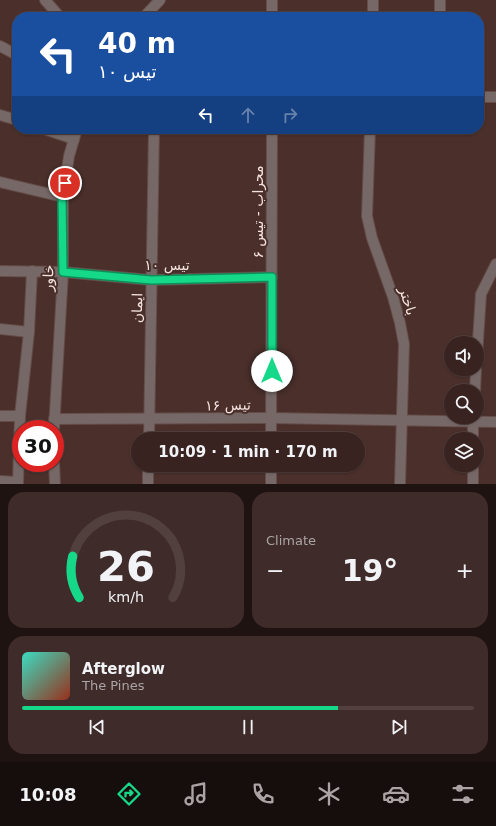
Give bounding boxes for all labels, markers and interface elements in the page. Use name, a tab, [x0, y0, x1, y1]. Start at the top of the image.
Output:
text: 40 m	[98, 27, 176, 60]
icon: left	[32, 28, 84, 80]
text: تیس ۱۰	[98, 61, 156, 82]
icon: left	[195, 104, 217, 126]
icon: ahead	[237, 104, 259, 126]
icon: right	[279, 104, 301, 126]
street label: محراب - تیس ۶	[250, 165, 267, 259]
pin	[48, 166, 82, 200]
icon: arrive	[54, 172, 76, 194]
street label: تیس ۱۰	[144, 257, 190, 274]
street label: خاور	[40, 265, 57, 293]
street label: باختر	[395, 284, 420, 317]
street label: ایمان	[129, 293, 145, 323]
map controls	[444, 336, 484, 472]
button: sound	[444, 336, 484, 376]
position arrow	[251, 350, 293, 392]
button: search	[444, 384, 484, 424]
street label: تیس ۱۶	[205, 397, 251, 414]
speed limit sign: 30	[12, 420, 64, 472]
button: layers	[444, 432, 484, 472]
text: 10:09 · 1 min · 170 m	[158, 443, 338, 461]
text: Climate	[266, 533, 316, 548]
text: 26	[97, 542, 155, 591]
text: 19°	[342, 553, 398, 588]
text: −	[266, 558, 284, 583]
text: +	[456, 558, 474, 583]
text: km/h	[108, 589, 144, 605]
text: Afterglow	[82, 660, 165, 678]
text: The Pines	[82, 678, 145, 693]
icon: previous	[86, 716, 108, 738]
icon: pause	[237, 716, 259, 738]
icon: next	[388, 716, 410, 738]
icon: directions	[115, 780, 143, 808]
icon: music	[182, 780, 210, 808]
icon: phone	[249, 780, 277, 808]
icon: climate	[315, 780, 343, 808]
icon: car	[382, 780, 410, 808]
icon: filters	[449, 780, 477, 808]
text: 10:08	[19, 784, 77, 805]

